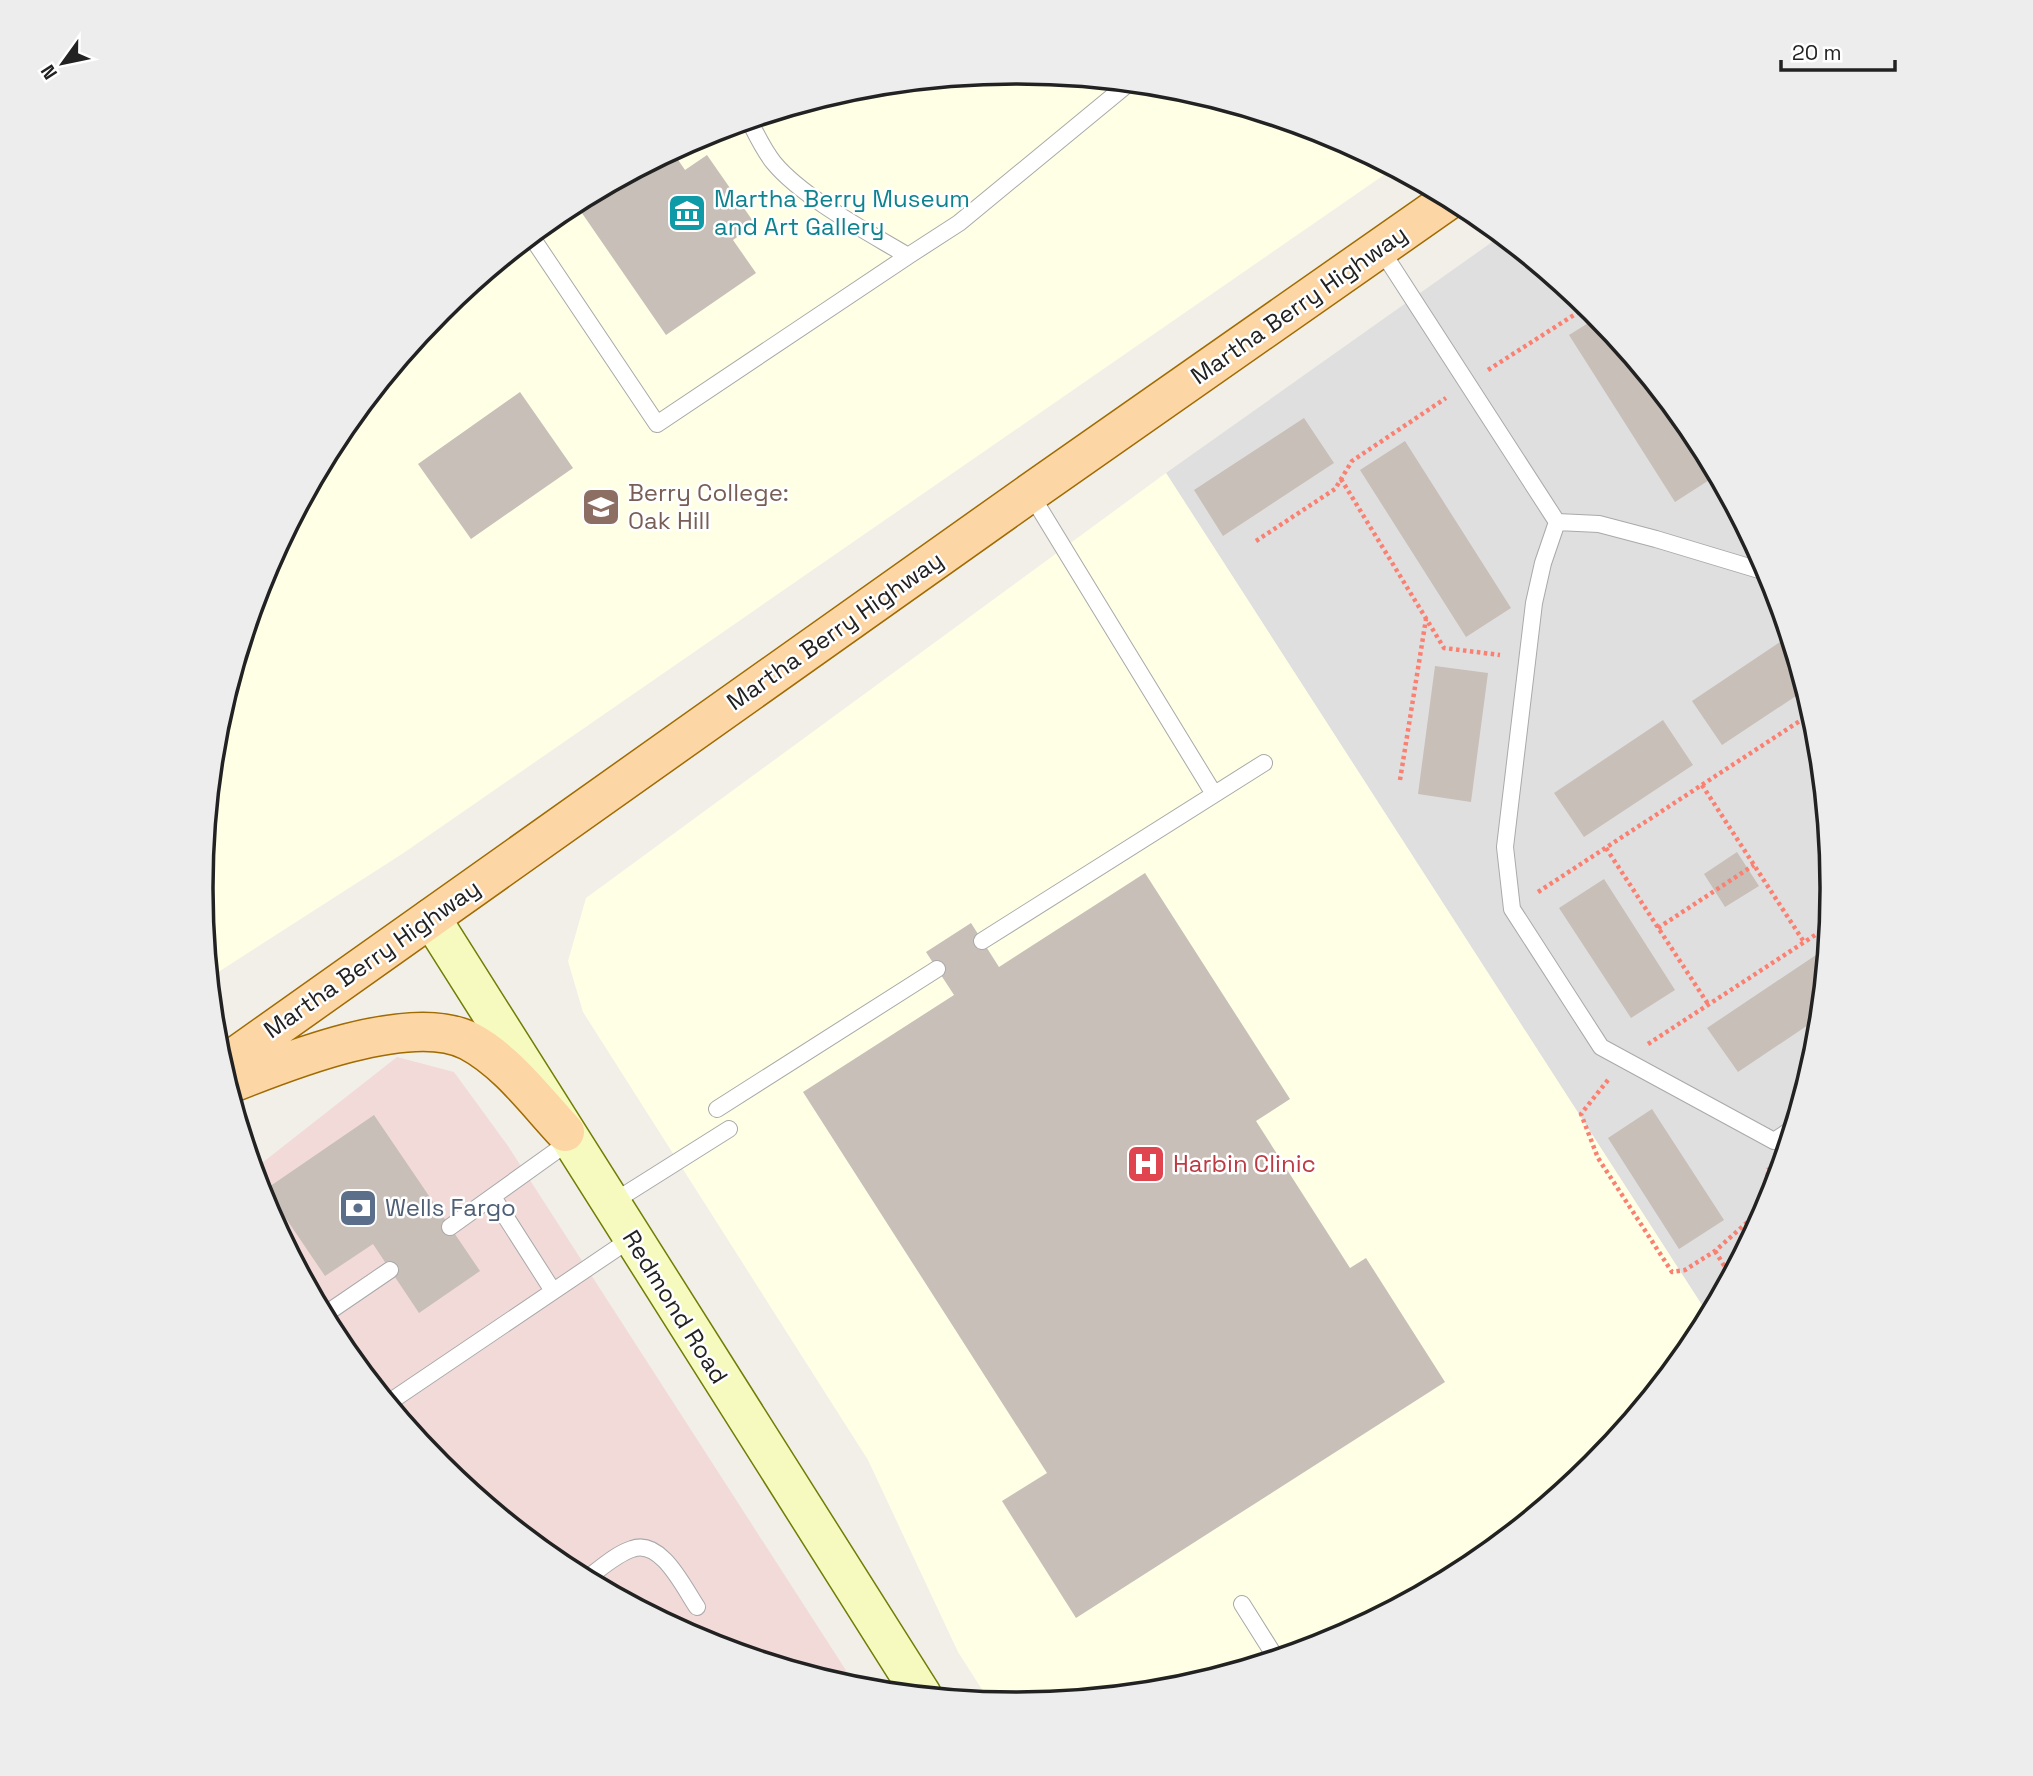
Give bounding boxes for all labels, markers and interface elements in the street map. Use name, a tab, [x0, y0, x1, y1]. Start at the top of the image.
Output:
north arrow	[28, 28, 98, 98]
scale bar	[1781, 28, 1895, 72]
text: 20 m	[1792, 39, 1842, 66]
text: N	[35, 60, 63, 84]
place label: Martha Berry Museum and Art Gallery	[714, 183, 970, 242]
museum icon: Martha Berry Museum and Art Gallery	[666, 192, 708, 234]
street label: Martha Berry Highway	[1184, 218, 1413, 391]
place label: Berry College: Oak Hill	[628, 477, 789, 536]
school or university icon: Berry College: Oak Hill	[580, 486, 622, 528]
street label: Martha Berry Highway	[720, 544, 949, 717]
street label: Martha Berry Highway	[257, 872, 486, 1045]
hospital icon: Harbin Clinic	[1125, 1143, 1167, 1185]
place label: Harbin Clinic	[1173, 1148, 1316, 1179]
bank icon: Wells Fargo	[337, 1187, 379, 1229]
place label: Wells Fargo	[385, 1192, 516, 1223]
street label: Redmond Road	[616, 1224, 735, 1389]

